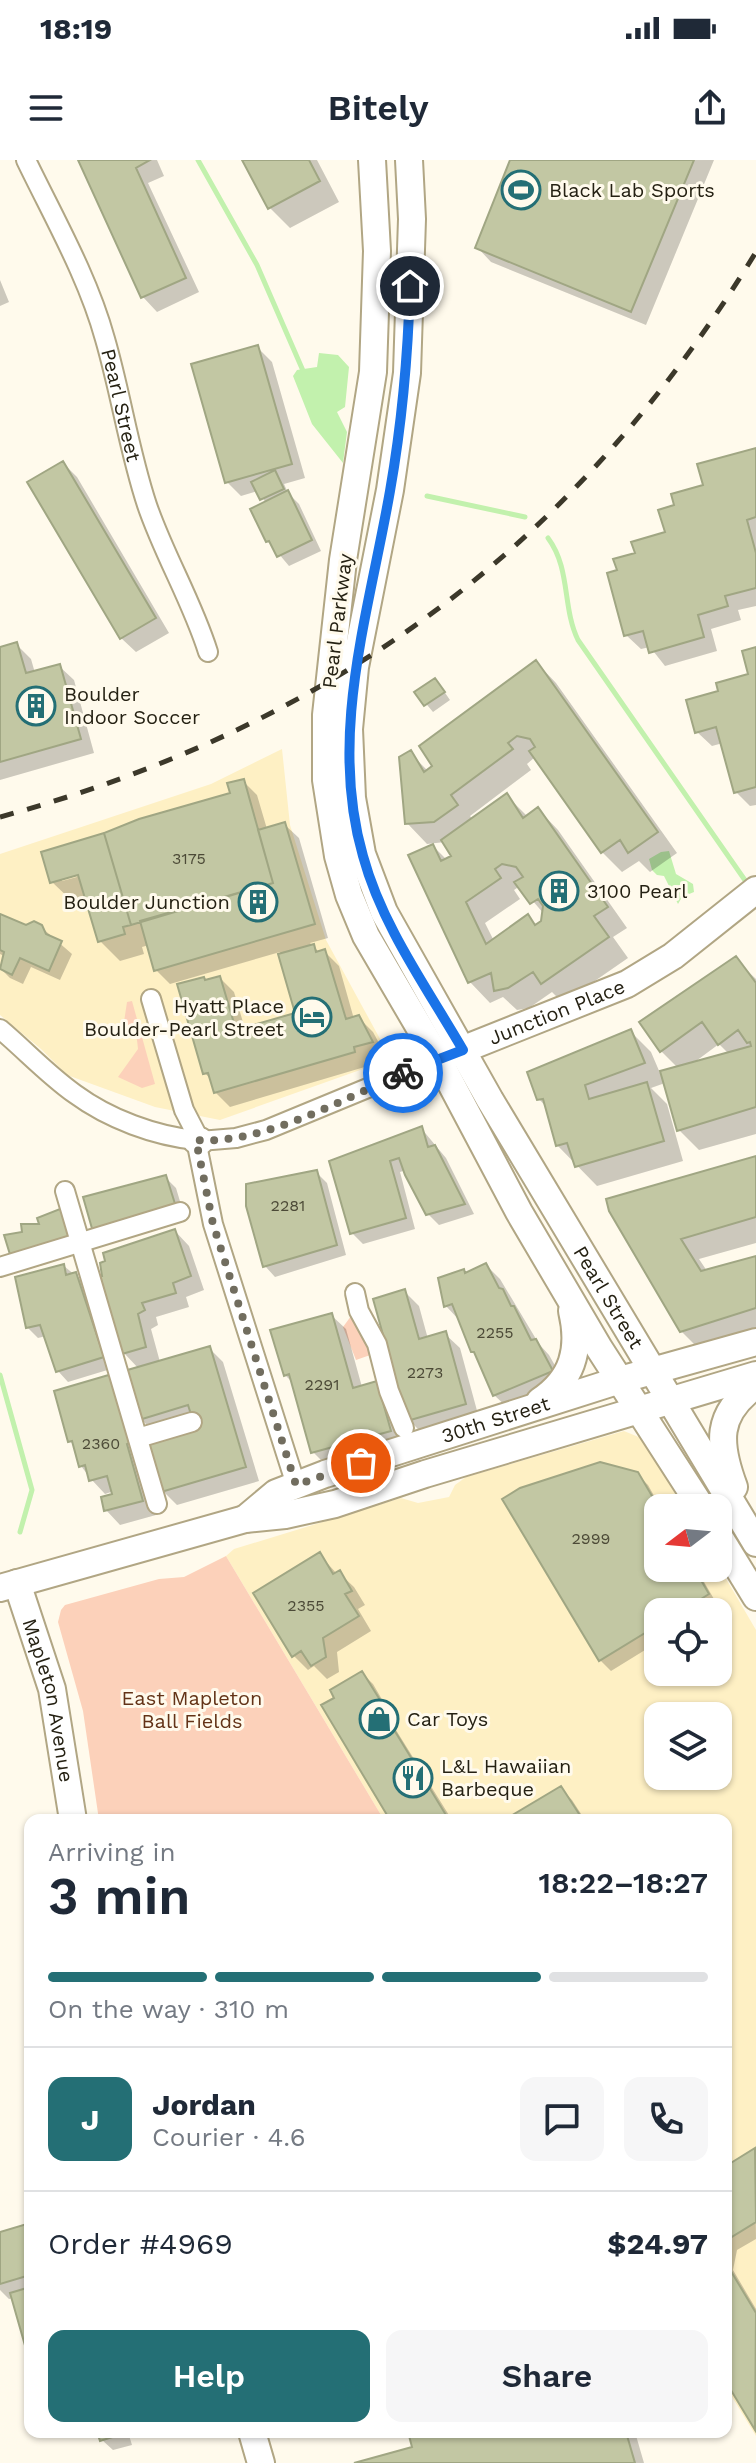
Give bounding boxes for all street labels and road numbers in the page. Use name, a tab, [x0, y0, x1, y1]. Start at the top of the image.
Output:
street label: Pearl Street	[96, 346, 146, 465]
street label: Pearl Parkway	[317, 551, 357, 690]
street label: Junction Place	[485, 974, 628, 1050]
street label: Pearl Street	[568, 1242, 649, 1354]
street label: 30th Street	[439, 1391, 553, 1448]
street label: Mapleton Avenue	[18, 1615, 79, 1784]

